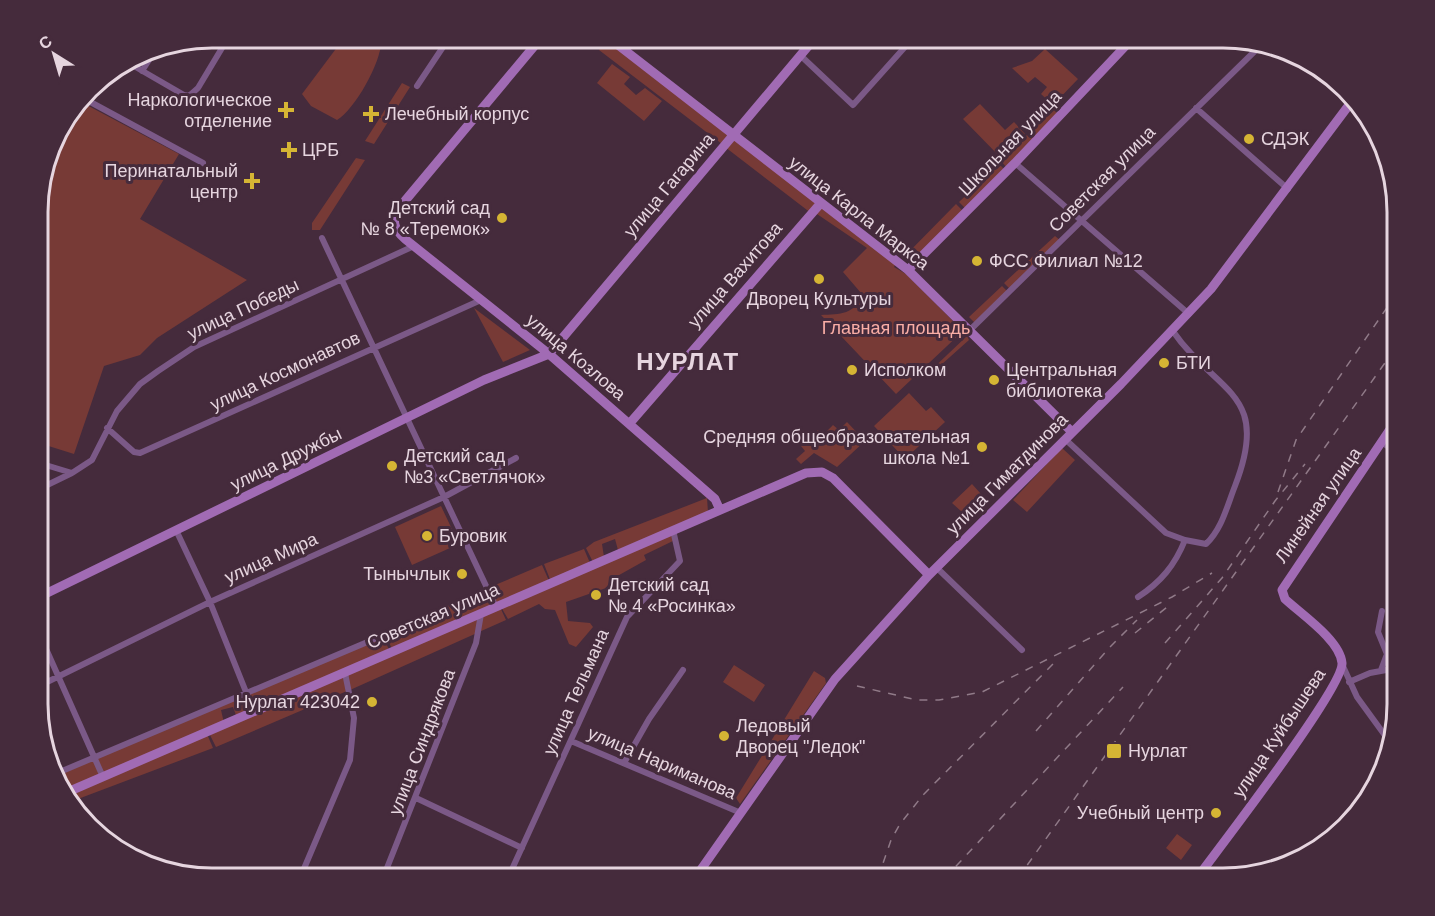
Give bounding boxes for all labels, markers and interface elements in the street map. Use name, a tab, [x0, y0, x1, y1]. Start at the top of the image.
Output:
north arrow	[24, 24, 84, 84]
text: С	[36, 32, 55, 53]
street label: Школьная улица	[955, 86, 1066, 200]
place label: Наркологическое отделение	[127, 90, 272, 131]
marker: Наркологическое отделение	[277, 101, 295, 119]
place label: Лечебный корпус	[385, 104, 529, 124]
marker: Лечебный корпус	[362, 105, 380, 123]
street label: Советская улица	[1045, 121, 1160, 236]
street label: улица Гагарина	[620, 128, 719, 241]
place label: СДЭК	[1261, 129, 1310, 149]
marker: СДЭК	[1242, 132, 1256, 146]
place label: ЦРБ	[302, 140, 339, 160]
marker: ЦРБ	[280, 141, 298, 159]
street label: улица Карла Маркса	[785, 152, 934, 274]
place label: Перинатальный центр	[105, 161, 238, 202]
marker: Перинатальный центр	[243, 172, 261, 190]
place label: Детский сад № 8 «Теремок»	[360, 198, 490, 239]
marker: Детский сад № 8 «Теремок»	[495, 211, 509, 225]
street label: улица Вахитова	[684, 218, 787, 332]
place label: ФСС Филиал №12	[989, 251, 1143, 271]
marker: ФСС Филиал №12	[970, 254, 984, 268]
marker: Дворец Культуры	[812, 272, 826, 286]
street label: улица Победы	[184, 274, 302, 344]
place label: Дворец Культуры	[747, 289, 891, 309]
street label: улица Козлова	[522, 310, 630, 405]
park label: Главная площадь	[822, 318, 970, 338]
street label: улица Космонавтов	[207, 327, 363, 415]
district label: НУРЛАТ	[636, 348, 740, 375]
place label: БТИ	[1176, 353, 1211, 373]
marker: БТИ	[1157, 356, 1171, 370]
place label: Исполком	[864, 360, 946, 380]
place label: Центральная библиотека	[1006, 360, 1117, 401]
marker: Исполком	[845, 363, 859, 377]
marker: Центральная библиотека	[987, 373, 1001, 387]
street label: улица Гиматдинова	[942, 409, 1072, 539]
street label: улица Дружбы	[227, 423, 345, 495]
place label: Средняя общеобразовательная школа №1	[703, 427, 970, 468]
marker: Средняя общеобразовательная школа №1	[975, 440, 989, 454]
street label: Линейная улица	[1271, 443, 1366, 566]
place label: Детский сад №3 «Светлячок»	[404, 446, 545, 487]
marker: Детский сад №3 «Светлячок»	[385, 459, 399, 473]
place label: Буровик	[439, 526, 507, 546]
street label: улица Мира	[221, 528, 321, 587]
marker: Буровик	[420, 529, 434, 543]
place label: Тынычлык	[363, 564, 450, 584]
marker: Тынычлык	[455, 567, 469, 581]
place label: Детский сад № 4 «Росинка»	[608, 575, 736, 616]
street label: Советская улица	[364, 579, 503, 653]
marker: Детский сад № 4 «Росинка»	[589, 588, 603, 602]
street label: улица Тельмана	[539, 625, 613, 758]
street label: улица Куйбышева	[1228, 664, 1330, 801]
street label: улица Синдрякова	[385, 665, 459, 818]
place label: Нурлат 423042	[235, 692, 360, 712]
marker: Нурлат 423042	[365, 695, 379, 709]
place label: Ледовый Дворец "Ледок"	[736, 716, 866, 757]
street label: улица Нариманова	[585, 723, 740, 804]
marker: Ледовый Дворец "Ледок"	[717, 729, 731, 743]
place label: Нурлат	[1128, 741, 1188, 761]
marker: Нурлат	[1105, 742, 1123, 760]
place label: Учебный центр	[1077, 803, 1204, 823]
marker: Учебный центр	[1209, 806, 1223, 820]

